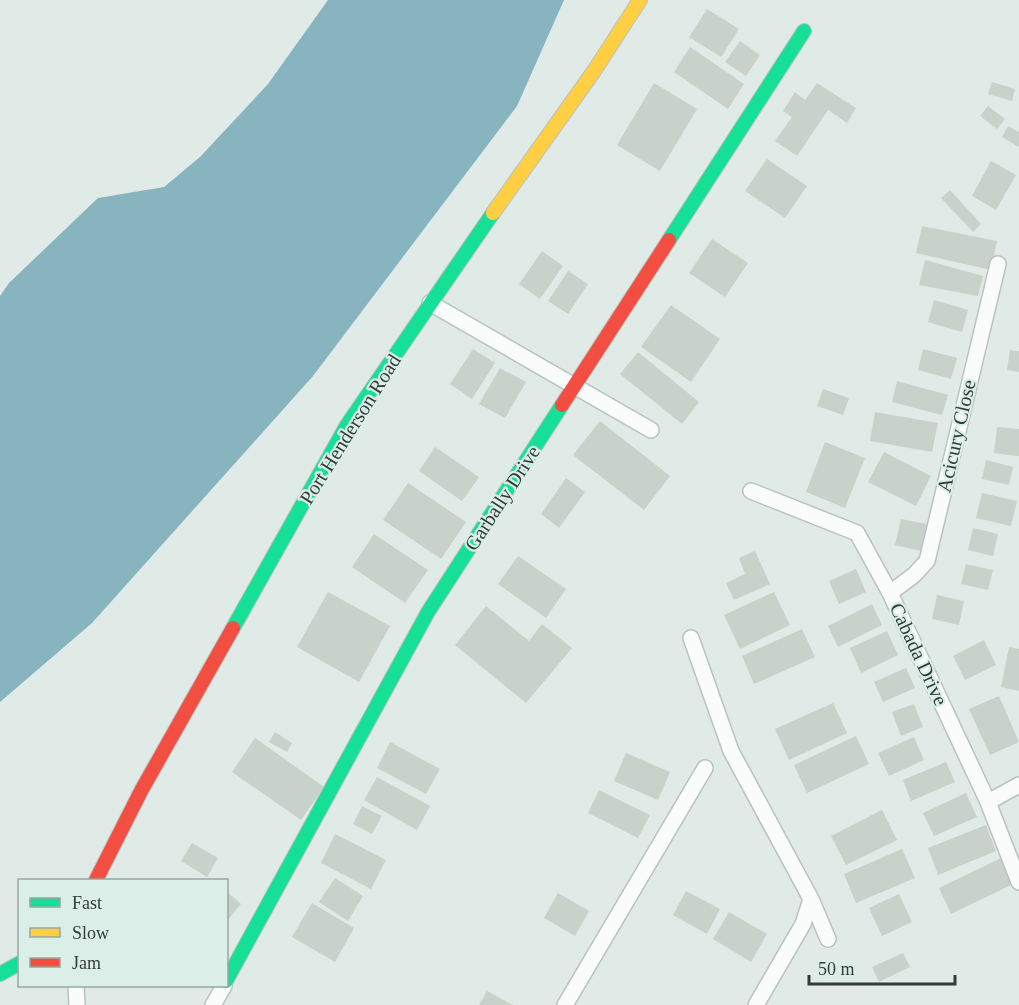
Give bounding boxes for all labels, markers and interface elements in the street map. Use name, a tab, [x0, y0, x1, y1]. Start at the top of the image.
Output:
street label: Port Henderson Road	[295, 350, 405, 508]
street label: Acicury Close	[932, 377, 981, 495]
street label: Garbally Drive	[460, 441, 545, 555]
street label: Cabada Drive	[886, 599, 952, 709]
legend	[18, 879, 228, 987]
text: Fast	[72, 893, 102, 913]
text: Slow	[72, 923, 109, 943]
scale bar	[809, 948, 954, 986]
text: Jam	[72, 953, 101, 973]
text: 50 m	[818, 959, 855, 979]

